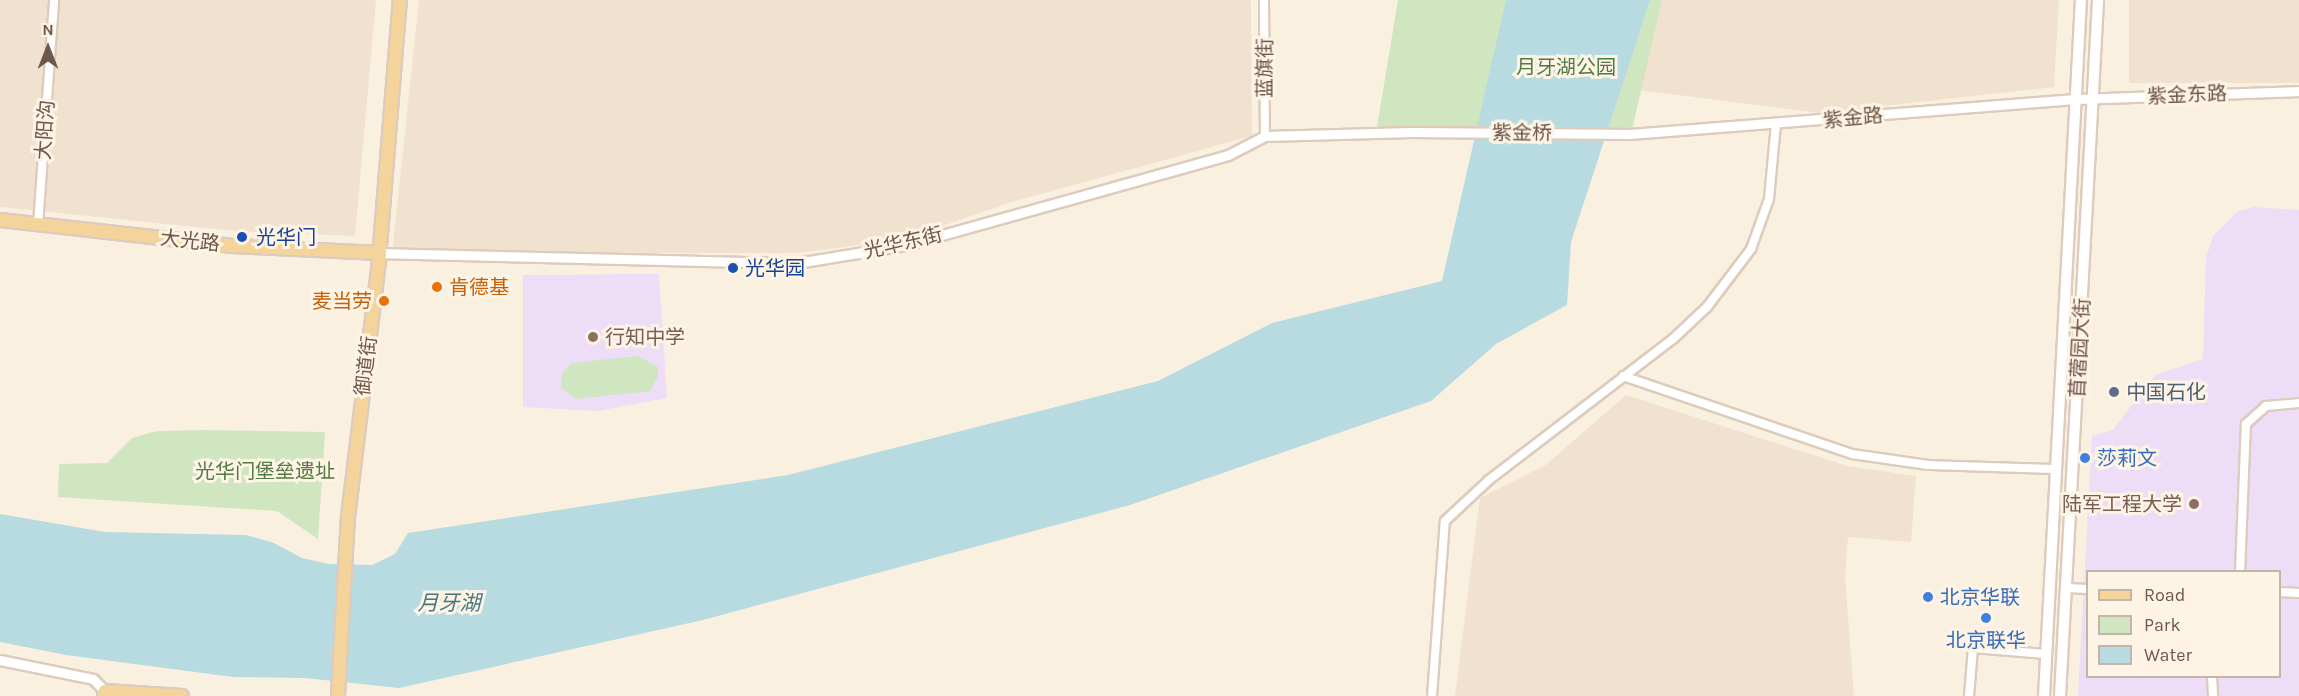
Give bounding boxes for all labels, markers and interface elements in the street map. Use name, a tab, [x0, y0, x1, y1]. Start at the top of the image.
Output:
north arrow	[18, 18, 78, 78]
text: N	[42, 20, 54, 39]
street label: 蓝旗街	[1253, 38, 1277, 98]
park label: 月牙湖公园	[1516, 55, 1616, 79]
street label: 紫金东路	[2147, 82, 2227, 108]
street label: 大阳沟	[31, 99, 59, 161]
street label: 紫金路	[1822, 103, 1884, 133]
street label: 紫金桥	[1492, 120, 1552, 146]
street label: 光华东街	[861, 222, 945, 264]
place label: 光华门	[256, 225, 316, 249]
street label: 大光路	[159, 226, 221, 256]
marker: 光华门	[233, 228, 251, 246]
place label: 光华园	[745, 256, 805, 280]
marker: 光华园	[726, 261, 740, 275]
place label: 肯德基	[449, 275, 509, 299]
marker: 肯德基	[430, 280, 444, 294]
place label: 麦当劳	[312, 289, 372, 313]
marker: 麦当劳	[377, 294, 391, 308]
street label: 苜蓿园大街	[2065, 297, 2095, 399]
place label: 行知中学	[605, 325, 685, 349]
marker: 行知中学	[586, 330, 600, 344]
street label: 御道街	[350, 335, 382, 397]
place label: 中国石化	[2126, 380, 2206, 404]
marker: 中国石化	[2107, 385, 2121, 399]
place label: 莎莉文	[2097, 446, 2157, 470]
marker: 莎莉文	[2078, 451, 2092, 465]
park label: 光华门堡垒遗址	[195, 459, 335, 483]
place label: 陆军工程大学	[2062, 492, 2182, 516]
marker: 陆军工程大学	[2187, 497, 2201, 511]
legend	[2086, 570, 2281, 678]
text: Road	[2144, 584, 2185, 606]
place label: 北京华联	[1940, 585, 2020, 609]
water label: 月牙湖	[418, 590, 480, 616]
marker: 北京华联	[1921, 590, 1935, 604]
marker: 北京联华	[1979, 611, 1993, 625]
text: Park	[2144, 614, 2181, 636]
place label: 北京联华	[1946, 628, 2026, 652]
text: Water	[2144, 644, 2192, 666]

